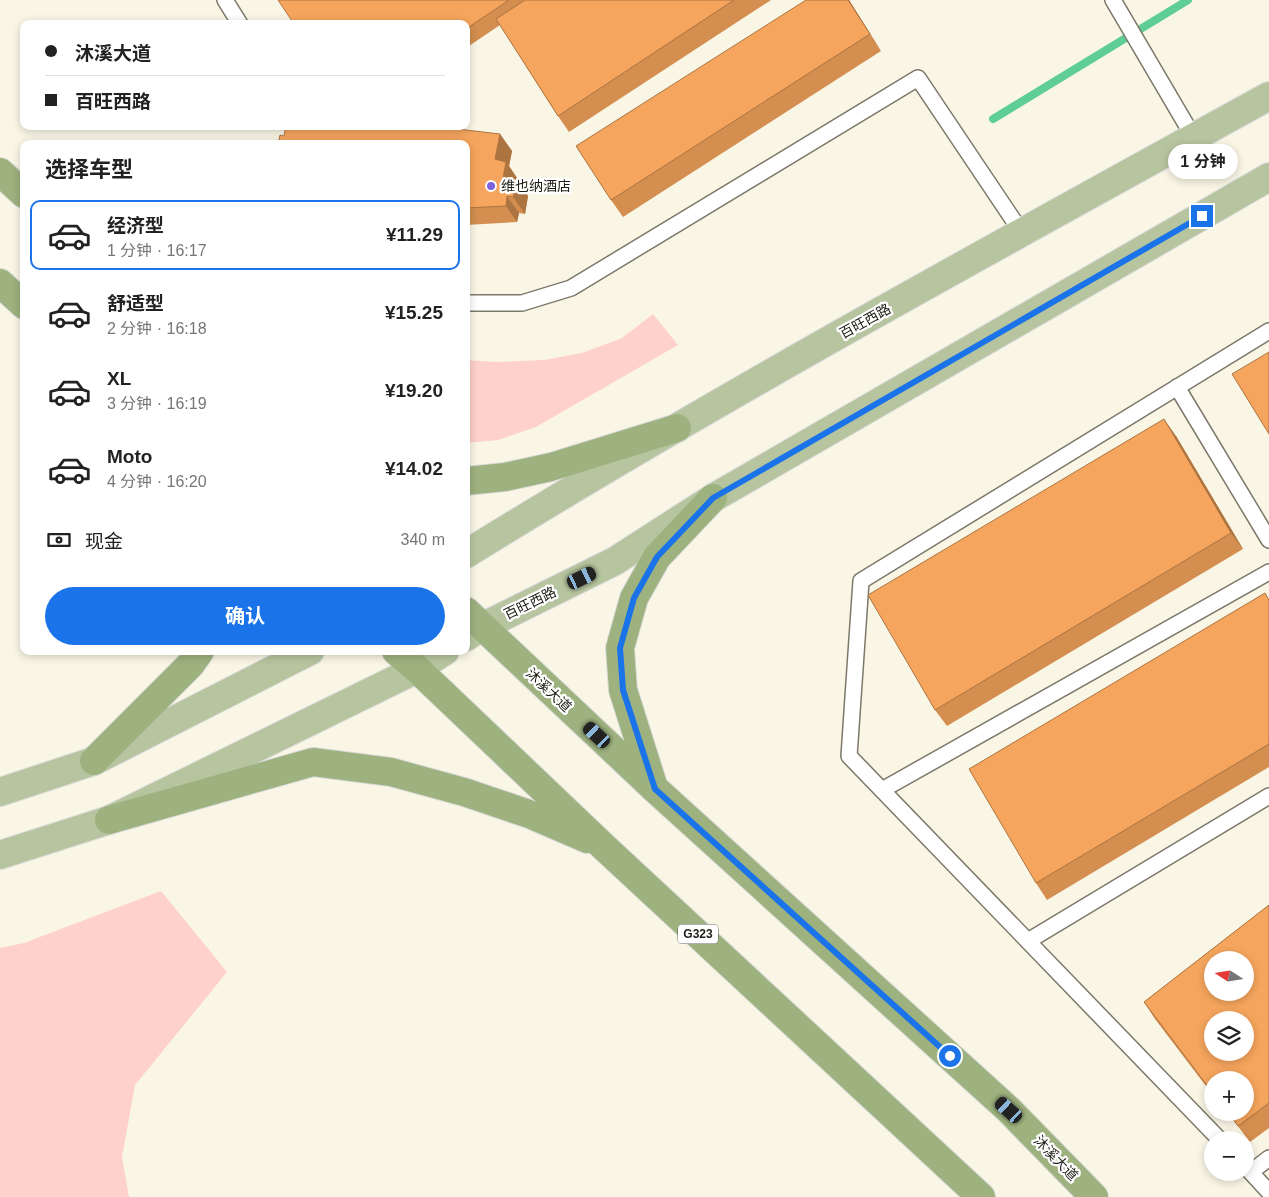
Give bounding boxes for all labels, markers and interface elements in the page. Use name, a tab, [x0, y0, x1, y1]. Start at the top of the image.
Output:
text: 沐溪大道	[75, 43, 151, 64]
text: 百旺西路	[75, 91, 151, 112]
callout: 1 分钟	[1167, 144, 1237, 178]
text: 1 分钟	[1180, 153, 1226, 170]
text: 选择车型	[45, 157, 133, 182]
place label: 维也纳酒店	[501, 178, 571, 194]
marker: 维也纳酒店	[485, 180, 497, 192]
route end	[1191, 205, 1213, 227]
icon: car	[47, 213, 92, 258]
text: 经济型	[107, 215, 164, 236]
text: ¥11.29	[386, 224, 443, 245]
text: 1 分钟 · 16:17	[107, 242, 207, 259]
icon: car	[47, 291, 92, 336]
text: 舒适型	[107, 293, 164, 314]
street label: 百旺西路	[837, 300, 893, 342]
text: ¥15.25	[385, 302, 443, 323]
text: 2 分钟 · 16:18	[107, 320, 207, 337]
text: XL	[107, 368, 131, 389]
icon: car	[47, 369, 92, 414]
text: ¥19.20	[385, 380, 443, 401]
text: 3 分钟 · 16:19	[107, 395, 207, 412]
text: Moto	[107, 446, 152, 467]
icon: car	[47, 447, 92, 492]
text: ¥14.02	[385, 458, 443, 479]
text: 4 分钟 · 16:20	[107, 473, 207, 490]
icon: cash	[45, 526, 73, 554]
text: 现金	[85, 531, 123, 552]
text: 340 m	[401, 531, 445, 548]
car	[565, 565, 598, 591]
street label: 百旺西路	[501, 584, 559, 622]
button: 确认	[45, 587, 445, 645]
street label: 沐溪大道	[523, 665, 575, 715]
car	[580, 719, 613, 751]
road number: G323	[678, 924, 718, 944]
north arrow	[1204, 951, 1254, 1001]
map controls	[1204, 951, 1254, 1181]
button: layers	[1204, 1011, 1254, 1061]
route start	[939, 1045, 961, 1067]
button: +	[1204, 1071, 1254, 1121]
car	[992, 1094, 1025, 1126]
button: −	[1204, 1131, 1254, 1181]
street label: 沐溪大道	[1031, 1132, 1081, 1184]

